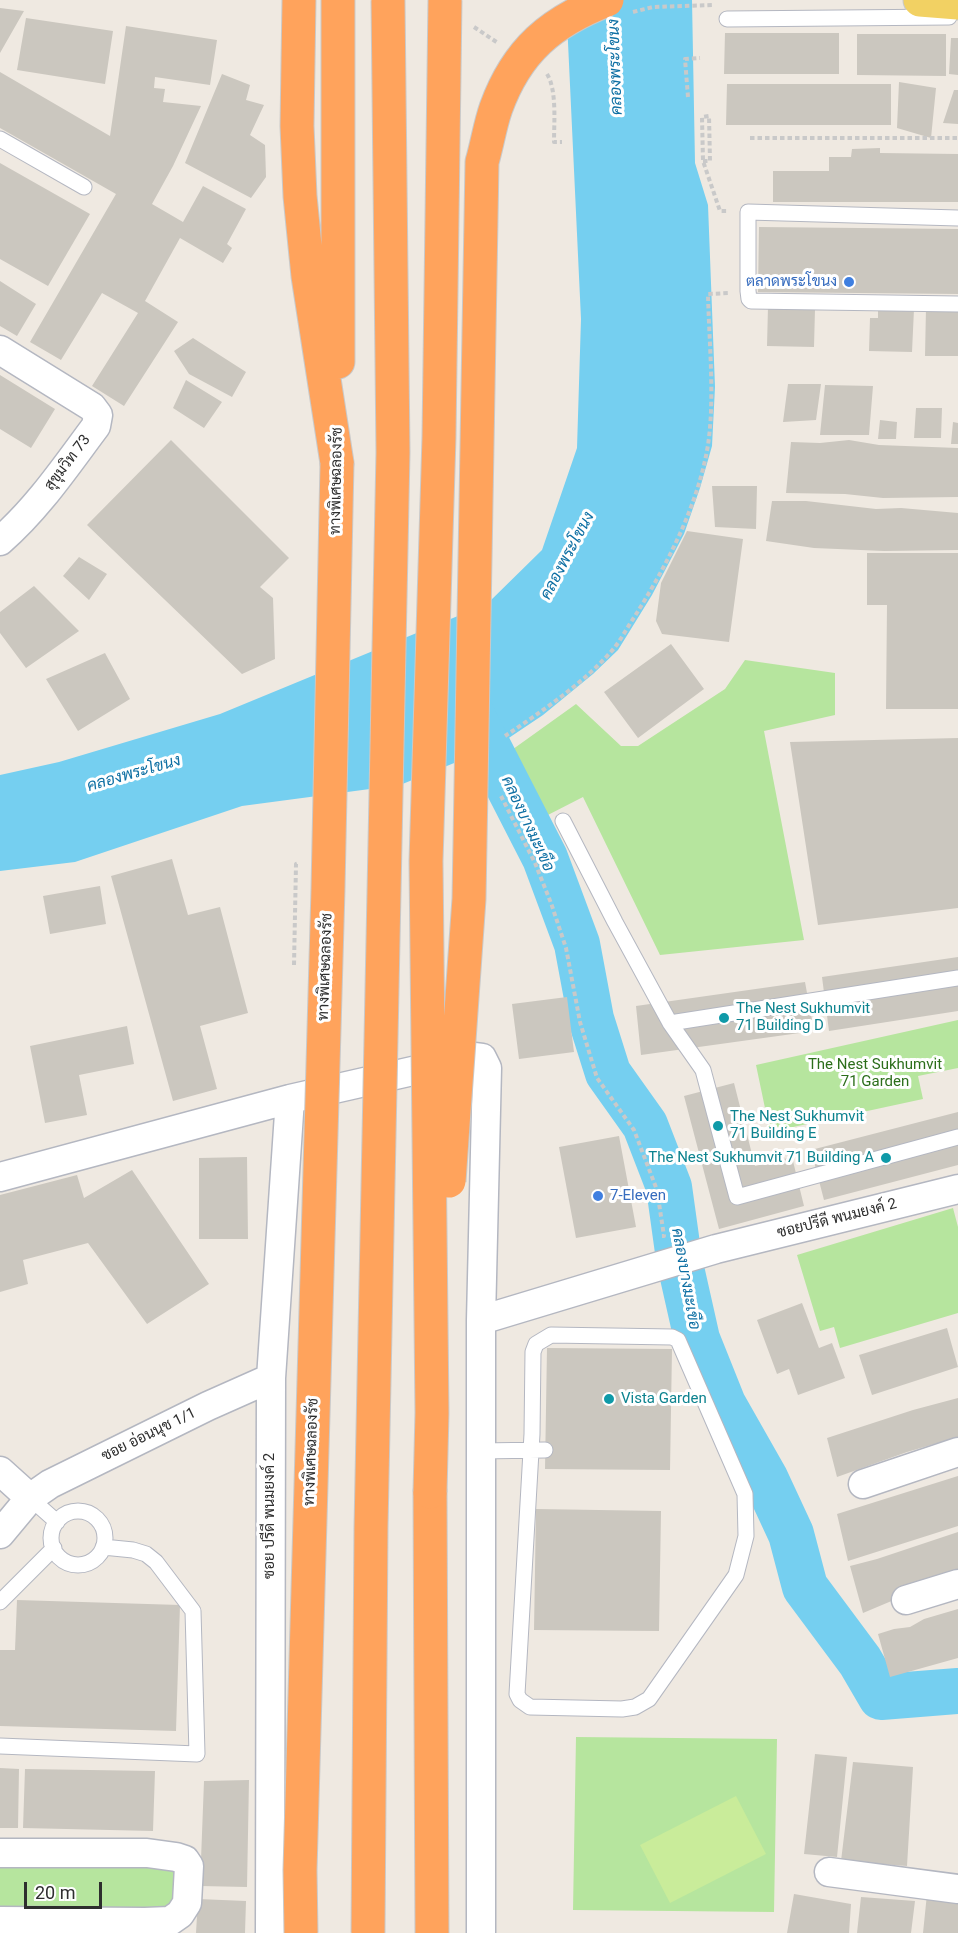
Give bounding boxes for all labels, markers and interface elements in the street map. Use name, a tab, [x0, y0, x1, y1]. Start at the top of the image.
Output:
water label: คลองพระโขนง	[605, 18, 627, 116]
place label: ตลาดพระโขนง	[746, 273, 837, 291]
marker: ตลาดพระโขนง	[842, 275, 856, 289]
street label: ทางพิเศษฉลองรัช	[327, 427, 347, 535]
street label: สุขุมวิท 73	[41, 432, 95, 494]
water label: คลองพระโขนง	[537, 509, 599, 603]
water label: คลองพระโขนง	[85, 751, 183, 797]
water label: คลองบางมะเขือ	[497, 773, 557, 875]
street label: ทางพิเศษฉลองรัช	[315, 913, 337, 1021]
place label: The Nest Sukhumvit 71 Building D	[736, 1000, 870, 1035]
marker: The Nest Sukhumvit 71 Building D	[717, 1011, 731, 1025]
park label: The Nest Sukhumvit 71 Garden	[808, 1056, 942, 1091]
place label: The Nest Sukhumvit 71 Building E	[730, 1108, 864, 1143]
marker: The Nest Sukhumvit 71 Building E	[711, 1119, 725, 1133]
place label: The Nest Sukhumvit 71 Building A	[648, 1149, 874, 1167]
marker: The Nest Sukhumvit 71 Building A	[879, 1151, 893, 1165]
place label: 7-Eleven	[610, 1187, 666, 1205]
marker: 7-Eleven	[591, 1189, 605, 1203]
street label: ซอยปรีดี พนมยงค์ 2	[775, 1195, 899, 1243]
water label: คลองบางมะเขือ	[667, 1227, 703, 1331]
place label: Vista Garden	[621, 1390, 707, 1408]
marker: Vista Garden	[602, 1392, 616, 1406]
street label: ทางพิเศษฉลองรัช	[301, 1398, 323, 1506]
street label: ซอย อ่อนนุช 1/1	[99, 1404, 199, 1466]
street label: ซอย ปรีดี พนมยงค์ 2	[261, 1453, 279, 1579]
scale bar	[27, 1870, 105, 1908]
text: 20 m	[35, 1882, 75, 1903]

